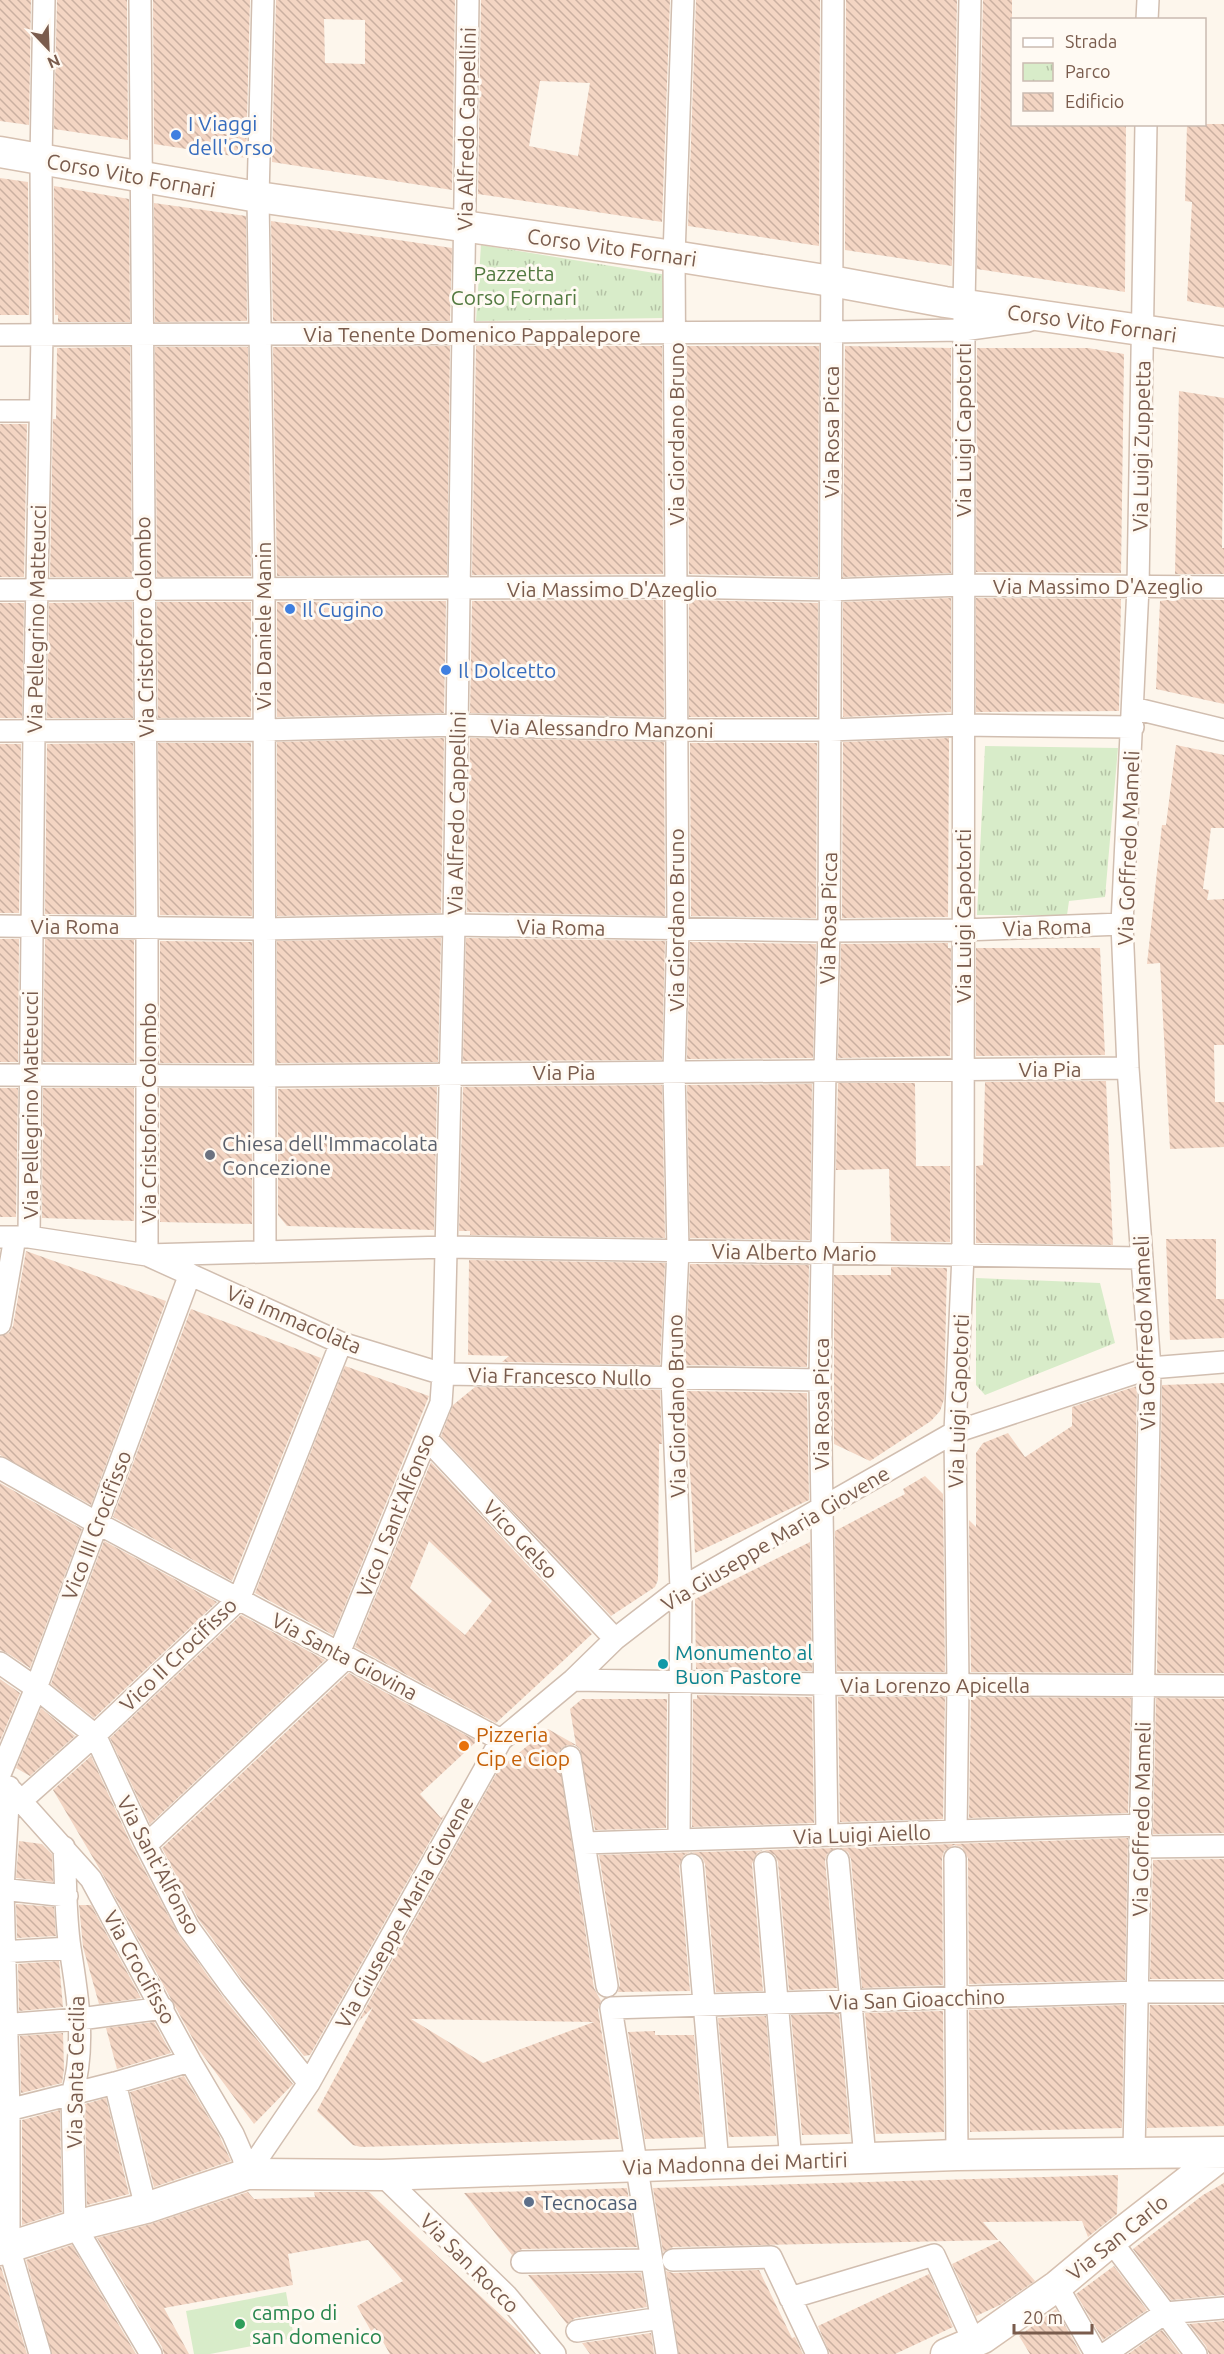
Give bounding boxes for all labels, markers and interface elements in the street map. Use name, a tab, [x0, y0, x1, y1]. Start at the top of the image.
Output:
north arrow	[18, 18, 78, 78]
legend	[1011, 18, 1206, 126]
street label: Via Alfredo Cappellini	[452, 27, 480, 231]
text: Strada	[1065, 31, 1117, 51]
text: N	[45, 51, 63, 72]
text: Parco	[1065, 61, 1111, 81]
text: Edificio	[1065, 91, 1124, 111]
place label: I Viaggi dell'Orso	[188, 111, 273, 159]
marker: I Viaggi dell'Orso	[169, 128, 183, 142]
street label: Corso Vito Fornari	[45, 148, 217, 202]
street label: Corso Vito Fornari	[526, 223, 698, 271]
park label: Pazzetta Corso Fornari	[451, 261, 577, 309]
street label: Corso Vito Fornari	[1006, 299, 1178, 347]
street label: Via Tenente Domenico Pappalepore	[303, 322, 641, 346]
street label: Via Giordano Bruno	[664, 342, 688, 526]
street label: Via Luigi Capotorti	[951, 343, 975, 517]
street label: Via Luigi Zuppetta	[1128, 360, 1154, 532]
street label: Via Rosa Picca	[819, 366, 843, 498]
street label: Via Pellegrino Matteucci	[22, 504, 50, 734]
street label: Via Cristoforo Colombo	[130, 516, 158, 738]
street label: Via Daniele Manin	[251, 541, 275, 711]
street label: Via Massimo D'Azeglio	[993, 574, 1203, 598]
street label: Via Massimo D'Azeglio	[507, 577, 717, 601]
place label: Il Cugino	[302, 597, 384, 621]
marker: Il Cugino	[283, 602, 297, 616]
place label: Il Dolcetto	[458, 658, 556, 682]
marker: Il Dolcetto	[439, 663, 453, 677]
street label: Via Alfredo Cappellini	[442, 711, 470, 915]
street label: Via Alessandro Manzoni	[490, 714, 714, 742]
street label: Via Goffredo Mameli	[1113, 750, 1143, 946]
street label: Via Giordano Bruno	[664, 828, 688, 1012]
street label: Via Luigi Capotorti	[951, 829, 975, 1003]
street label: Via Rosa Picca	[815, 851, 841, 985]
street label: Via Roma	[1002, 913, 1092, 941]
street label: Via Roma	[31, 914, 119, 938]
street label: Via Roma	[516, 914, 606, 940]
street label: Via Pellegrino Matteucci	[18, 991, 42, 1219]
street label: Via Cristoforo Colombo	[136, 1002, 160, 1224]
street label: Via Pia	[1018, 1057, 1082, 1081]
street label: Via Pia	[532, 1060, 596, 1084]
place label: Chiesa dell'Immacolata Concezione	[222, 1131, 438, 1179]
marker: Chiesa dell'Immacolata Concezione	[203, 1148, 217, 1162]
street label: Via Goffredo Mameli	[1129, 1235, 1159, 1431]
street label: Via Alberto Mario	[711, 1239, 877, 1265]
street label: Via Immacolata	[223, 1280, 365, 1358]
street label: Via Luigi Capotorti	[943, 1313, 973, 1489]
street label: Via Giordano Bruno	[662, 1314, 690, 1498]
street label: Via Rosa Picca	[809, 1338, 833, 1470]
street label: Via Francesco Nullo	[468, 1362, 652, 1390]
street label: Vico I Sant'Alfonso	[351, 1430, 439, 1600]
street label: Vico III Crocifisso	[56, 1447, 136, 1603]
street label: Via Giuseppe Maria Giovene	[657, 1460, 893, 1616]
street label: Vico Gelso	[479, 1495, 563, 1583]
street label: Vico II Crocifisso	[115, 1592, 241, 1716]
street label: Via Santa Giovina	[268, 1607, 422, 1705]
place label: Monumento al Buon Pastore	[675, 1640, 813, 1688]
marker: Monumento al Buon Pastore	[656, 1657, 670, 1671]
street label: Via Lorenzo Apicella	[840, 1673, 1030, 1697]
street label: Via Goffredo Mameli	[1127, 1721, 1155, 1917]
place label: Pizzeria Cip e Ciop	[476, 1722, 570, 1770]
marker: Pizzeria Cip e Ciop	[457, 1739, 471, 1753]
street label: Via Sant'Alfonso	[112, 1792, 206, 1938]
street label: Via Giuseppe Maria Giovene	[330, 1792, 478, 2032]
street label: Via Luigi Aiello	[793, 1820, 931, 1848]
street label: Via Crocifisso	[99, 1906, 181, 2028]
street label: Via San Gioacchino	[828, 1984, 1006, 2014]
street label: Via Santa Cecilia	[62, 1995, 88, 2149]
street label: Via Madonna dei Martiri	[622, 2147, 848, 2179]
street label: Via San Carlo	[1062, 2189, 1172, 2285]
place label: Tecnocasa	[541, 2190, 638, 2214]
marker: Tecnocasa	[522, 2195, 536, 2209]
street label: Via San Rocco	[415, 2208, 525, 2318]
scale bar	[1014, 2297, 1092, 2335]
place label: campo di san domenico	[252, 2300, 382, 2348]
text: 20 m	[1023, 2307, 1063, 2327]
marker: campo di san domenico	[233, 2317, 247, 2331]

